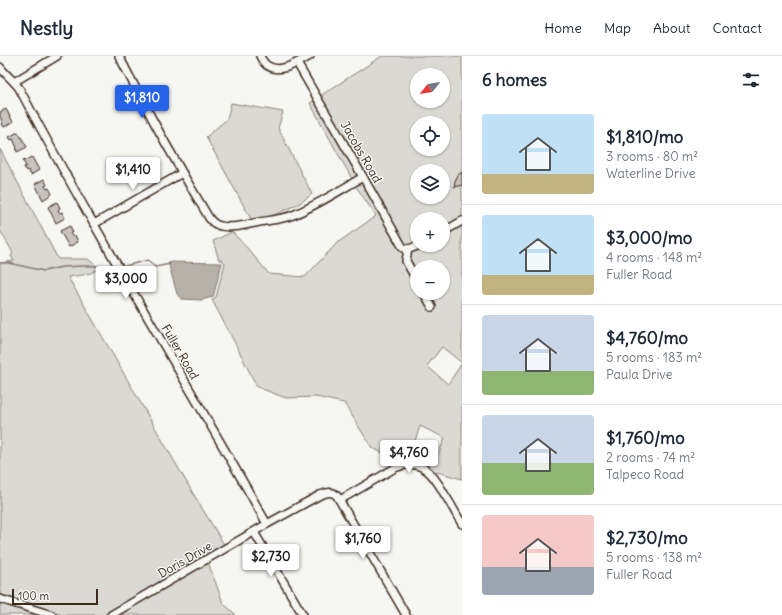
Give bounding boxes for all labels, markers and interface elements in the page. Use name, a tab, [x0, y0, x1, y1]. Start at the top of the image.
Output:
text: Nestly	[20, 16, 73, 40]
text: Home	[544, 19, 582, 37]
text: Map	[604, 19, 631, 37]
text: About	[653, 19, 691, 37]
text: Contact	[713, 19, 762, 37]
north arrow	[410, 68, 450, 108]
map controls	[410, 68, 450, 300]
text: 6 homes	[482, 69, 547, 91]
icon: filters	[740, 69, 762, 91]
pin: $1,810	[109, 85, 175, 119]
text: $1,810	[124, 89, 160, 106]
button: locate	[410, 116, 450, 156]
street label: Jacobs Road	[338, 118, 385, 185]
text: $1,810/mo	[606, 126, 683, 148]
icon: home	[514, 130, 562, 178]
text: 3 rooms · 80 m²	[606, 148, 698, 165]
pin: $1,410	[100, 157, 166, 191]
text: $1,410	[115, 161, 151, 178]
button: layers	[410, 164, 450, 204]
text: Waterline Drive	[606, 165, 696, 182]
button: +	[410, 212, 450, 252]
text: $3,000/mo	[606, 227, 692, 249]
icon: home	[514, 231, 562, 279]
text: 4 rooms · 148 m²	[606, 249, 702, 266]
button: −	[410, 260, 450, 300]
pin: $3,000	[93, 266, 159, 300]
text: Fuller Road	[606, 266, 672, 283]
text: $3,000	[105, 270, 147, 287]
street label: Fuller Road	[159, 322, 202, 382]
text: $4,760/mo	[606, 327, 688, 349]
icon: home	[514, 331, 562, 379]
text: 5 rooms · 183 m²	[606, 349, 702, 366]
text: Paula Drive	[606, 366, 673, 383]
text: $1,760/mo	[606, 427, 685, 449]
icon: home	[514, 431, 562, 479]
pin: $4,760	[376, 440, 442, 474]
text: $4,760	[389, 444, 429, 461]
text: 2 rooms · 74 m²	[606, 449, 695, 466]
text: Talpeco Road	[606, 466, 684, 483]
pin: $1,760	[330, 526, 396, 560]
text: $2,730/mo	[606, 527, 688, 549]
text: $1,760	[344, 530, 382, 547]
icon: home	[514, 531, 562, 579]
street label: Doris Drive	[155, 538, 214, 581]
pin: $2,730	[238, 544, 304, 578]
text: $2,730	[251, 548, 291, 565]
text: 5 rooms · 138 m²	[606, 549, 702, 566]
text: Fuller Road	[606, 566, 672, 583]
scale bar	[12, 587, 98, 606]
text: 100 m	[18, 589, 49, 603]

